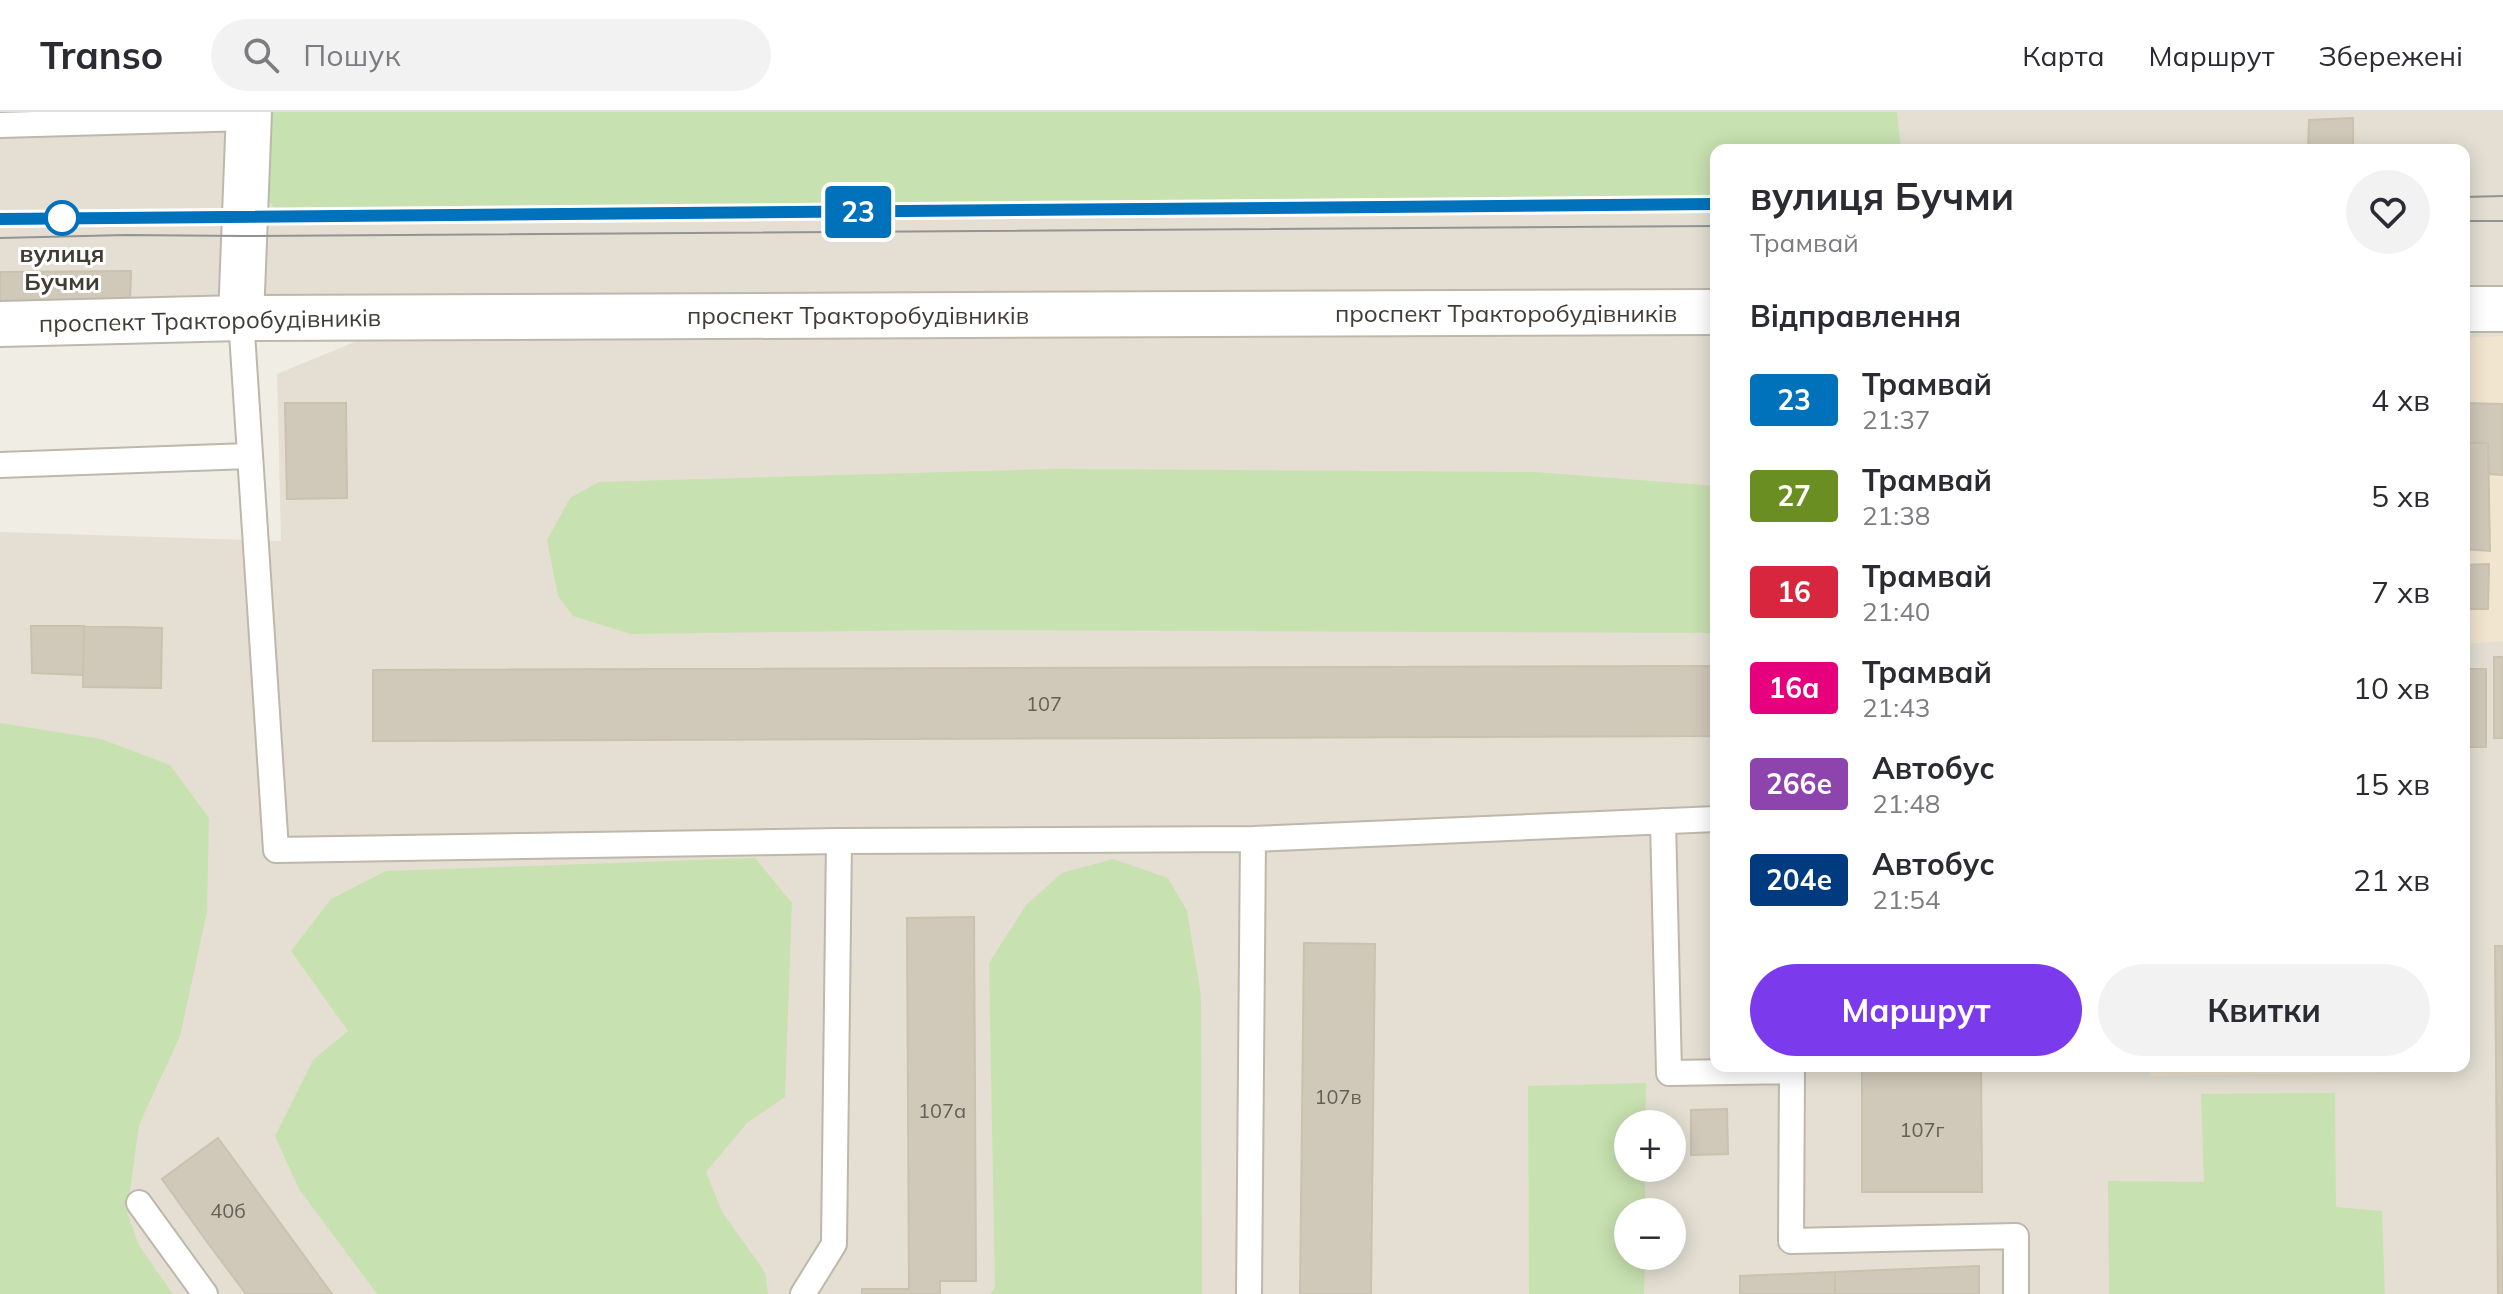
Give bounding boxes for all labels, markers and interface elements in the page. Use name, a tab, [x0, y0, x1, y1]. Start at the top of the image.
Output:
search box	[211, 19, 771, 91]
text: Transo	[40, 31, 163, 79]
icon: search	[239, 33, 283, 77]
text: Пошук	[303, 36, 401, 74]
text: Карта	[2022, 38, 2105, 73]
text: Маршрут	[2149, 38, 2274, 73]
text: Збережені	[2318, 38, 2463, 73]
button: heart	[2346, 170, 2430, 254]
text: вулиця Бучми	[1750, 172, 2014, 220]
line badge: 23	[822, 186, 894, 238]
text: 23	[841, 194, 875, 229]
marker: вулиця Бучми	[45, 201, 79, 235]
text: Трамвай	[1750, 226, 1859, 259]
place label: вулиця Бучми	[20, 238, 104, 296]
text: Відправлення	[1750, 297, 1961, 335]
street label: проспект Тракторобудівників	[1335, 298, 1677, 328]
street label: проспект Тракторобудівників	[687, 300, 1029, 330]
street label: проспект Тракторобудівників	[39, 302, 381, 338]
text: Трамвай	[1862, 365, 1992, 403]
text: 4 хв	[2371, 381, 2430, 419]
text: 23	[1777, 382, 1811, 417]
text: 21:37	[1862, 403, 1930, 436]
text: Трамвай	[1862, 461, 1992, 499]
text: 5 хв	[2371, 477, 2430, 515]
text: 27	[1777, 478, 1811, 513]
text: 21:38	[1862, 499, 1930, 532]
text: Трамвай	[1862, 557, 1992, 595]
text: 7 хв	[2371, 573, 2430, 611]
text: 16	[1777, 574, 1811, 609]
text: 21:40	[1862, 595, 1930, 628]
text: Трамвай	[1862, 653, 1992, 691]
text: 10 хв	[2353, 669, 2430, 707]
text: 16a	[1769, 670, 1819, 705]
house number: 107	[1026, 691, 1062, 716]
text: 21:43	[1862, 691, 1930, 724]
text: Автобус	[1872, 749, 1995, 787]
text: 15 хв	[2353, 765, 2430, 803]
text: 266е	[1766, 766, 1832, 801]
text: 21:48	[1872, 787, 1940, 820]
text: Автобус	[1872, 845, 1995, 883]
text: 21 хв	[2353, 861, 2430, 899]
text: 204е	[1766, 862, 1832, 897]
text: 21:54	[1872, 883, 1940, 916]
button: Маршрут	[1750, 964, 2082, 1056]
button: Квитки	[2098, 964, 2430, 1056]
house number: 107в	[1314, 1084, 1362, 1109]
house number: 107а	[918, 1098, 966, 1123]
map controls	[1614, 1110, 1686, 1270]
button: +	[1614, 1110, 1686, 1182]
house number: 107г	[1900, 1117, 1945, 1142]
house number: 40б	[210, 1198, 246, 1223]
button: −	[1614, 1198, 1686, 1270]

